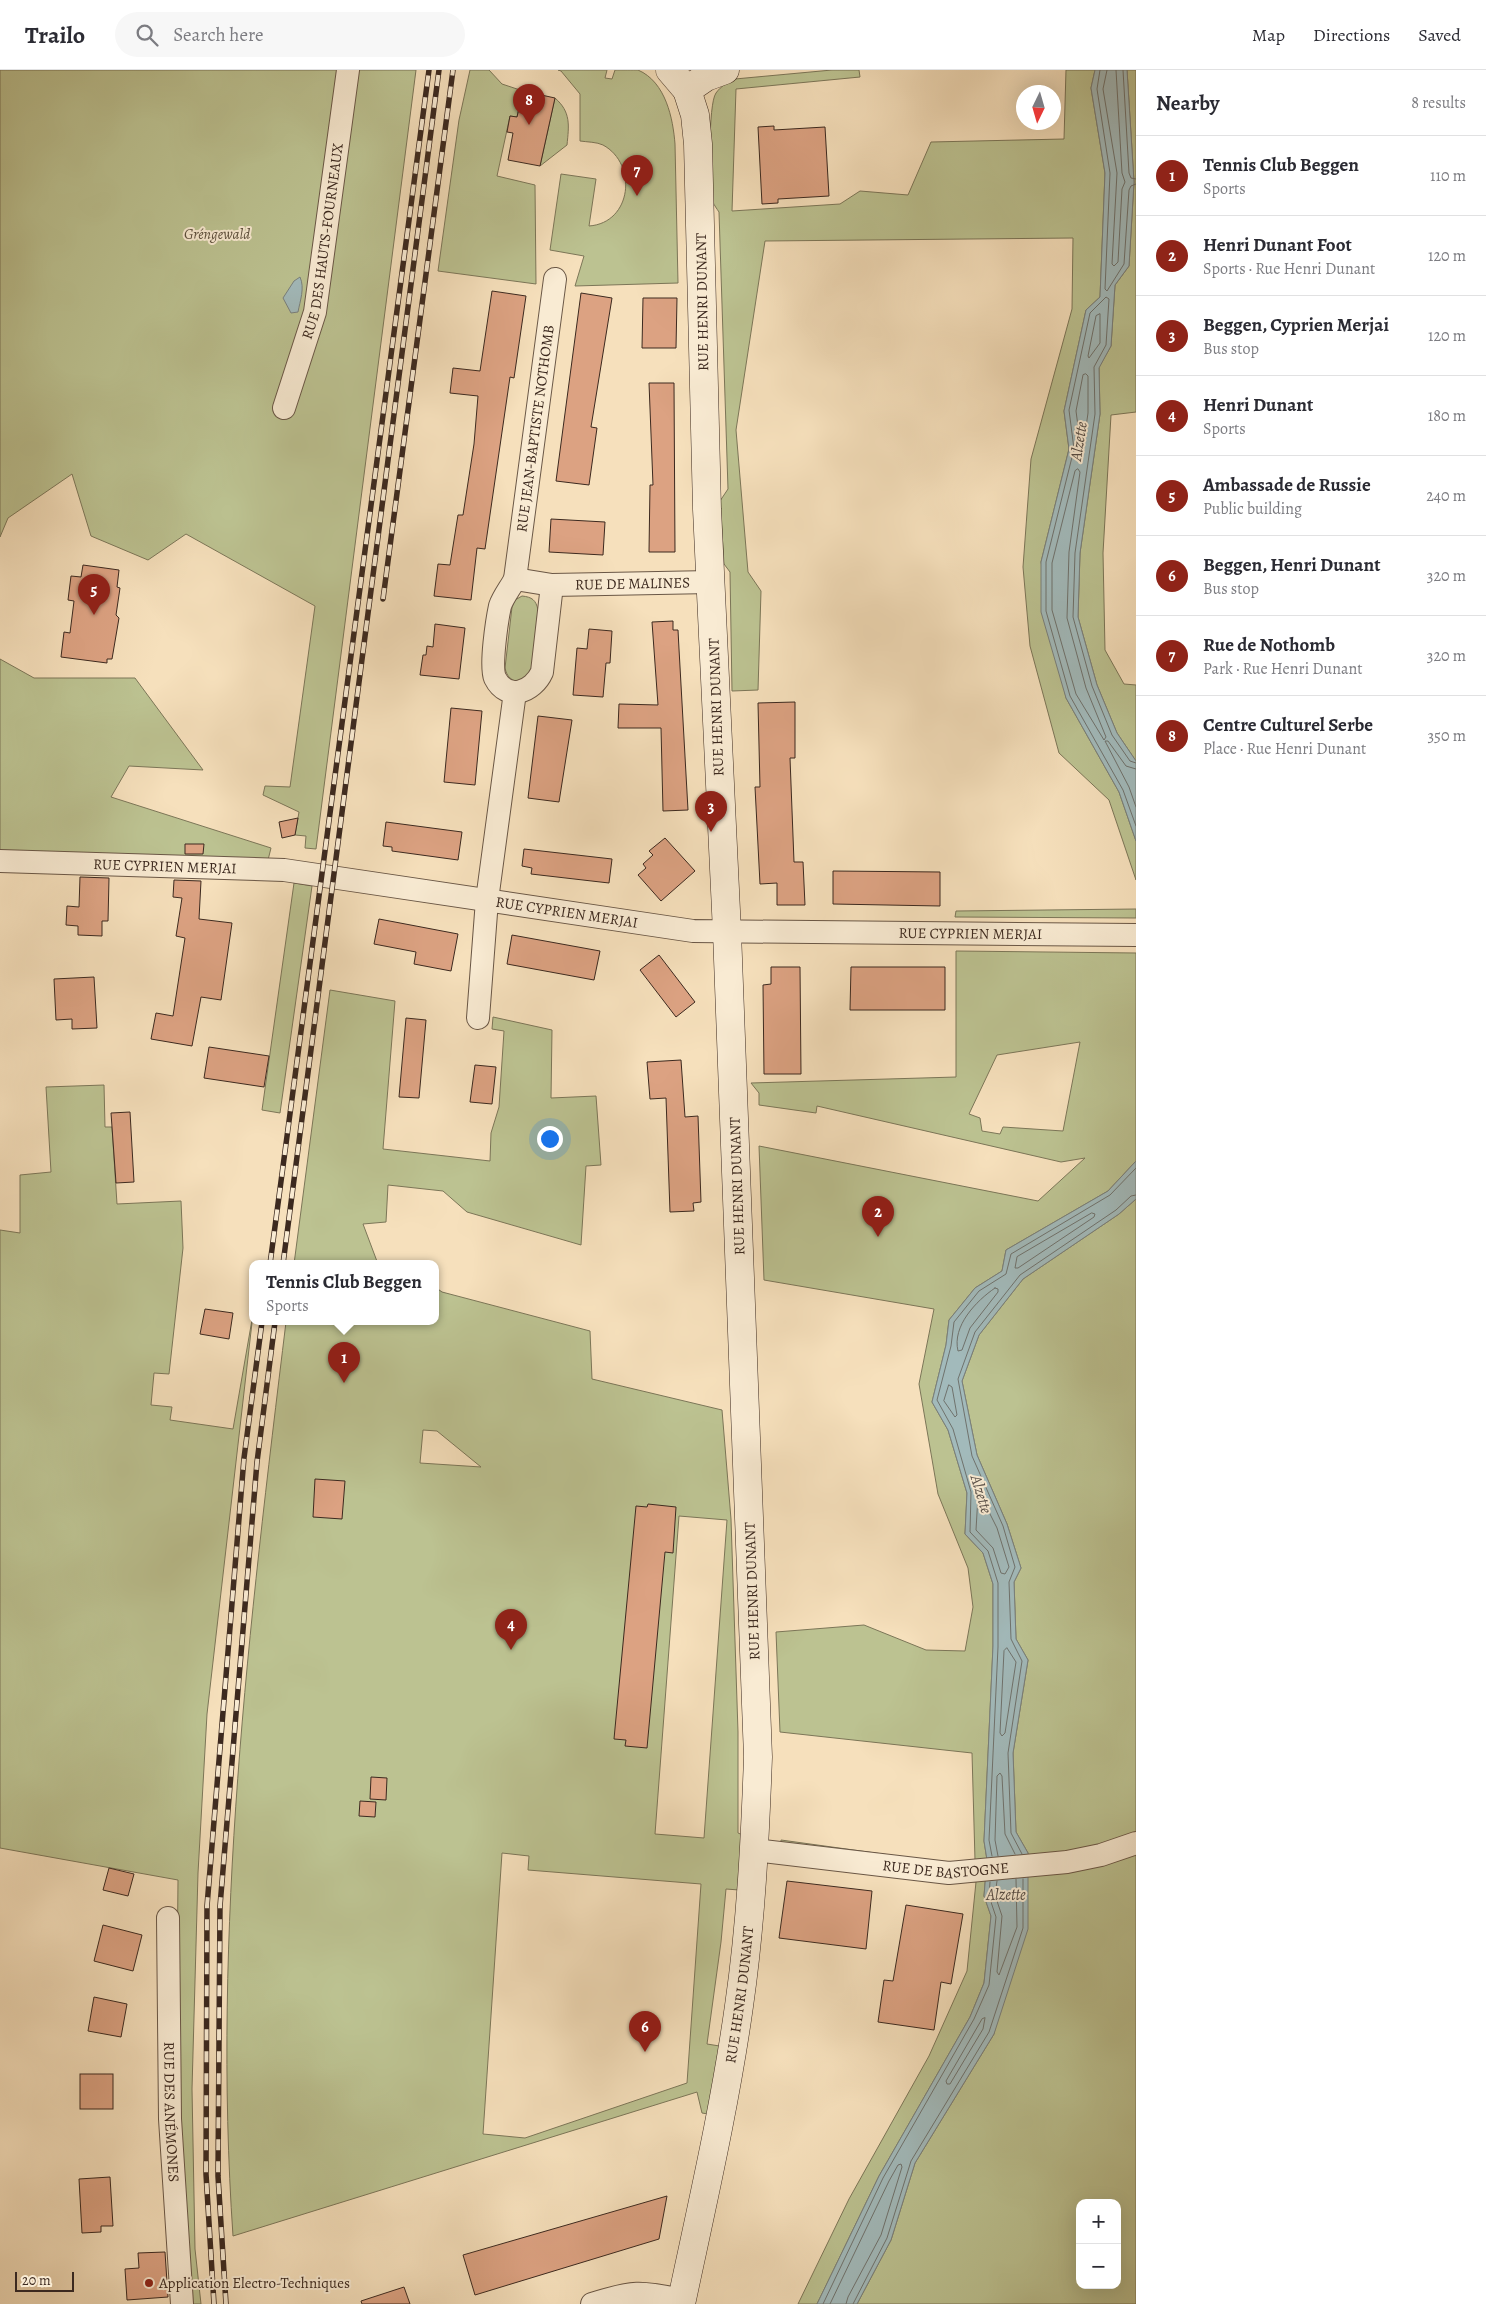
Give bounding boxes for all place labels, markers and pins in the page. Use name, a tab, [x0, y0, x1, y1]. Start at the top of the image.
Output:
pin: 8	[513, 84, 545, 125]
pin: 7	[621, 155, 653, 196]
pin: 5	[78, 574, 110, 615]
pin: 3	[695, 791, 727, 832]
pin: 2	[862, 1196, 894, 1237]
pin: 1	[328, 1342, 360, 1383]
pin: 4	[495, 1609, 527, 1650]
pin: 6	[629, 2011, 661, 2052]
place label: Application Electro-Techniques	[158, 2273, 350, 2293]
marker: Application Electro-Techniques	[143, 2277, 155, 2289]

